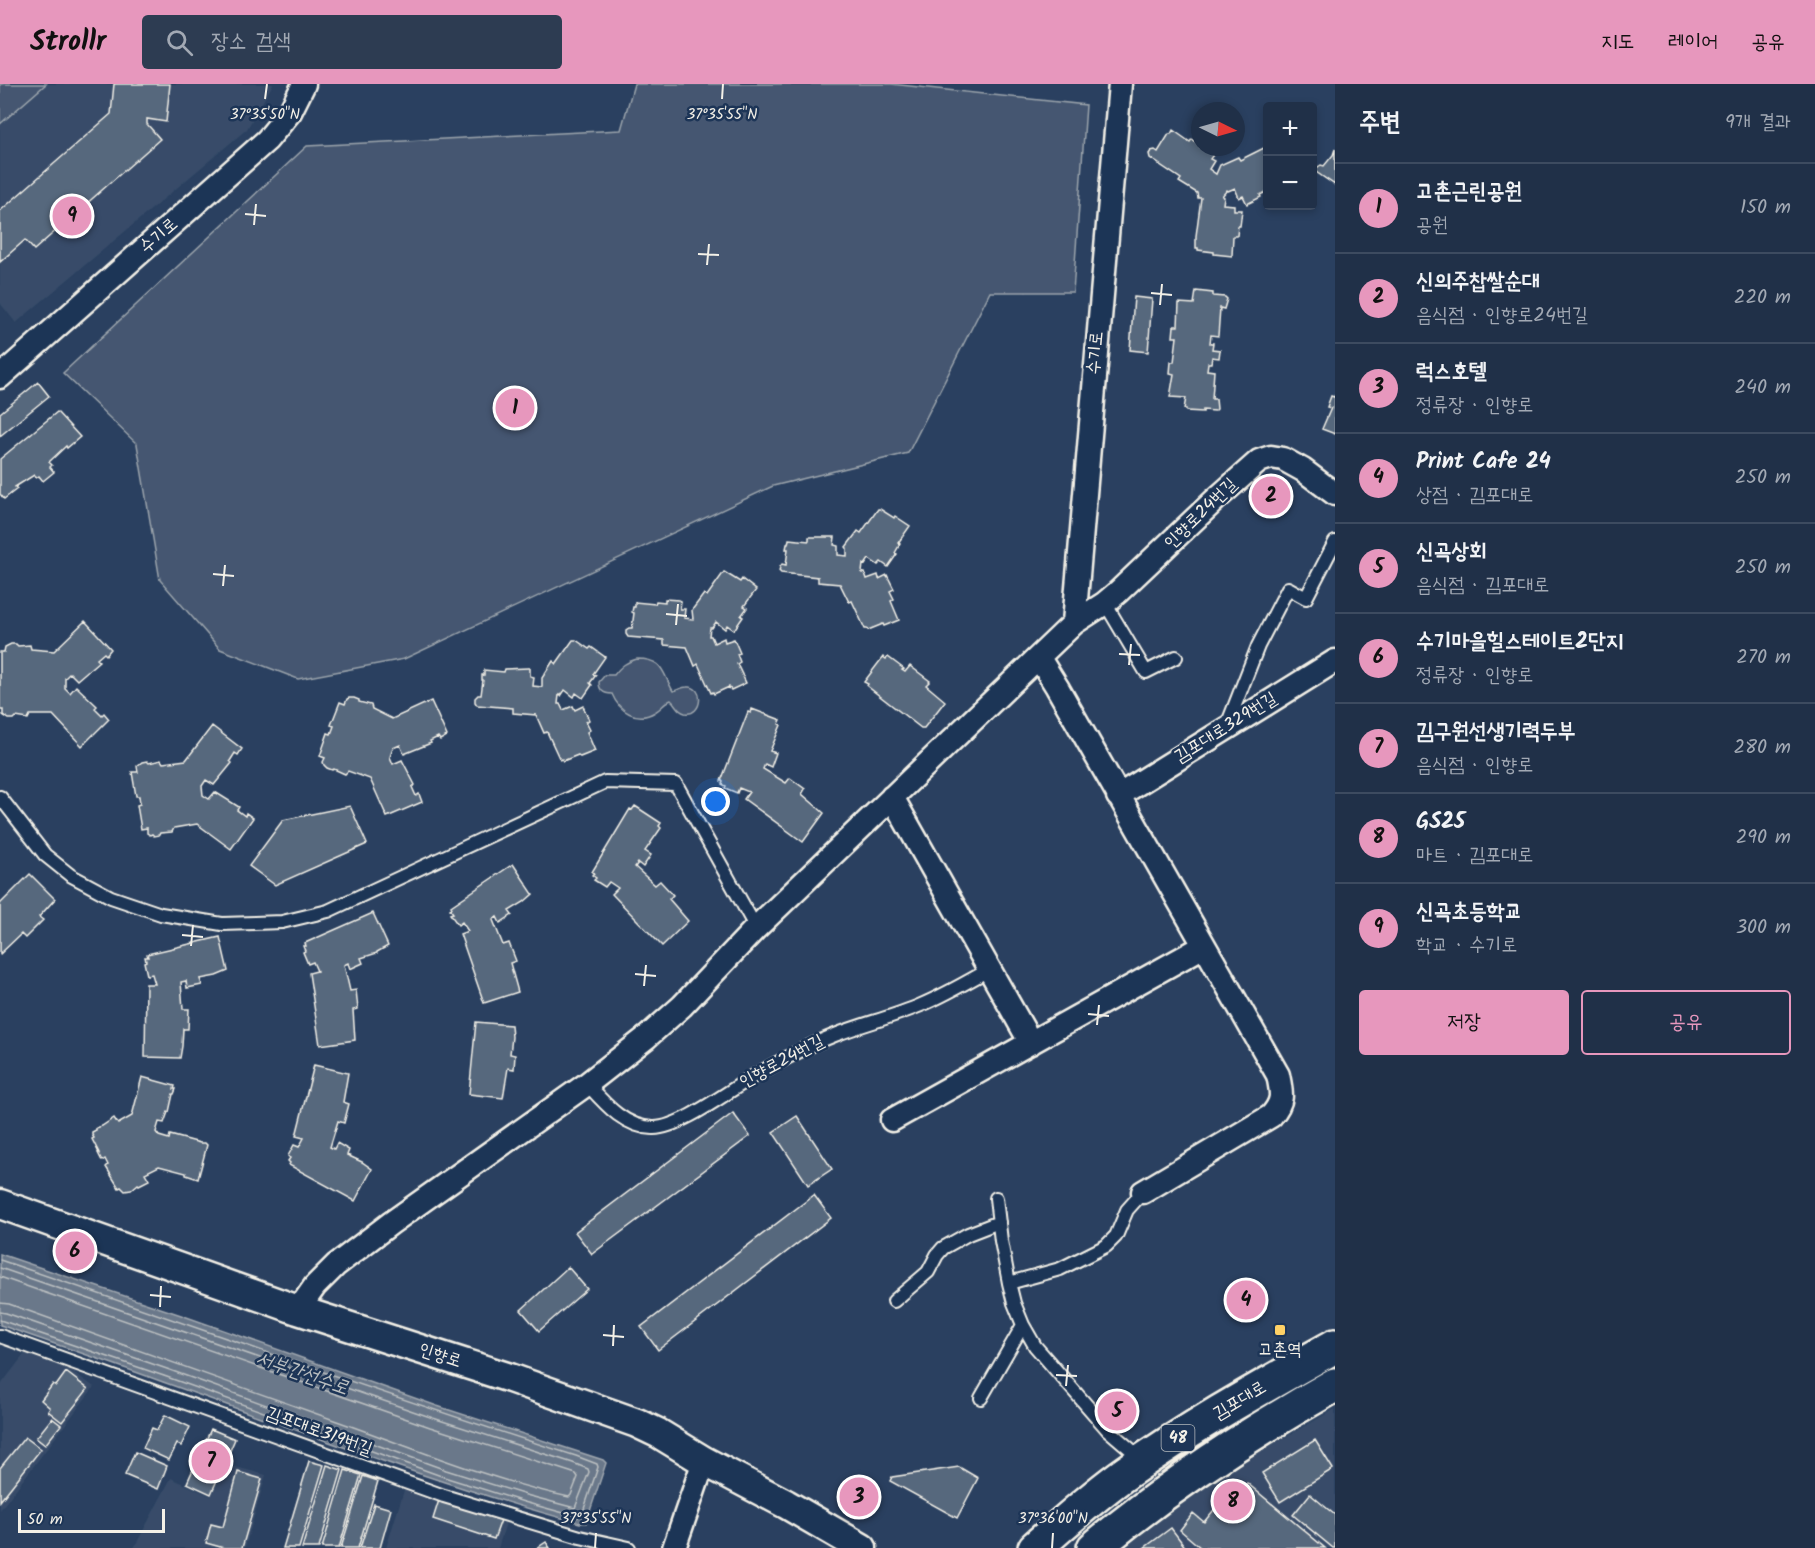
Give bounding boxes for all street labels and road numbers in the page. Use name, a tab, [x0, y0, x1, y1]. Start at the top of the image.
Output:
street label: 수기로	[133, 211, 185, 261]
street label: 수기로	[1080, 330, 1112, 376]
street label: 인향로24번길	[1158, 471, 1245, 557]
street label: 김포대로329번길	[1169, 685, 1283, 771]
street label: 인향로24번길	[734, 1027, 830, 1097]
street label: 인향로	[415, 1335, 465, 1377]
street label: 김포대로	[1208, 1374, 1272, 1428]
street label: 김포대로319번길	[262, 1399, 377, 1465]
road number: 48	[1162, 1425, 1194, 1451]

